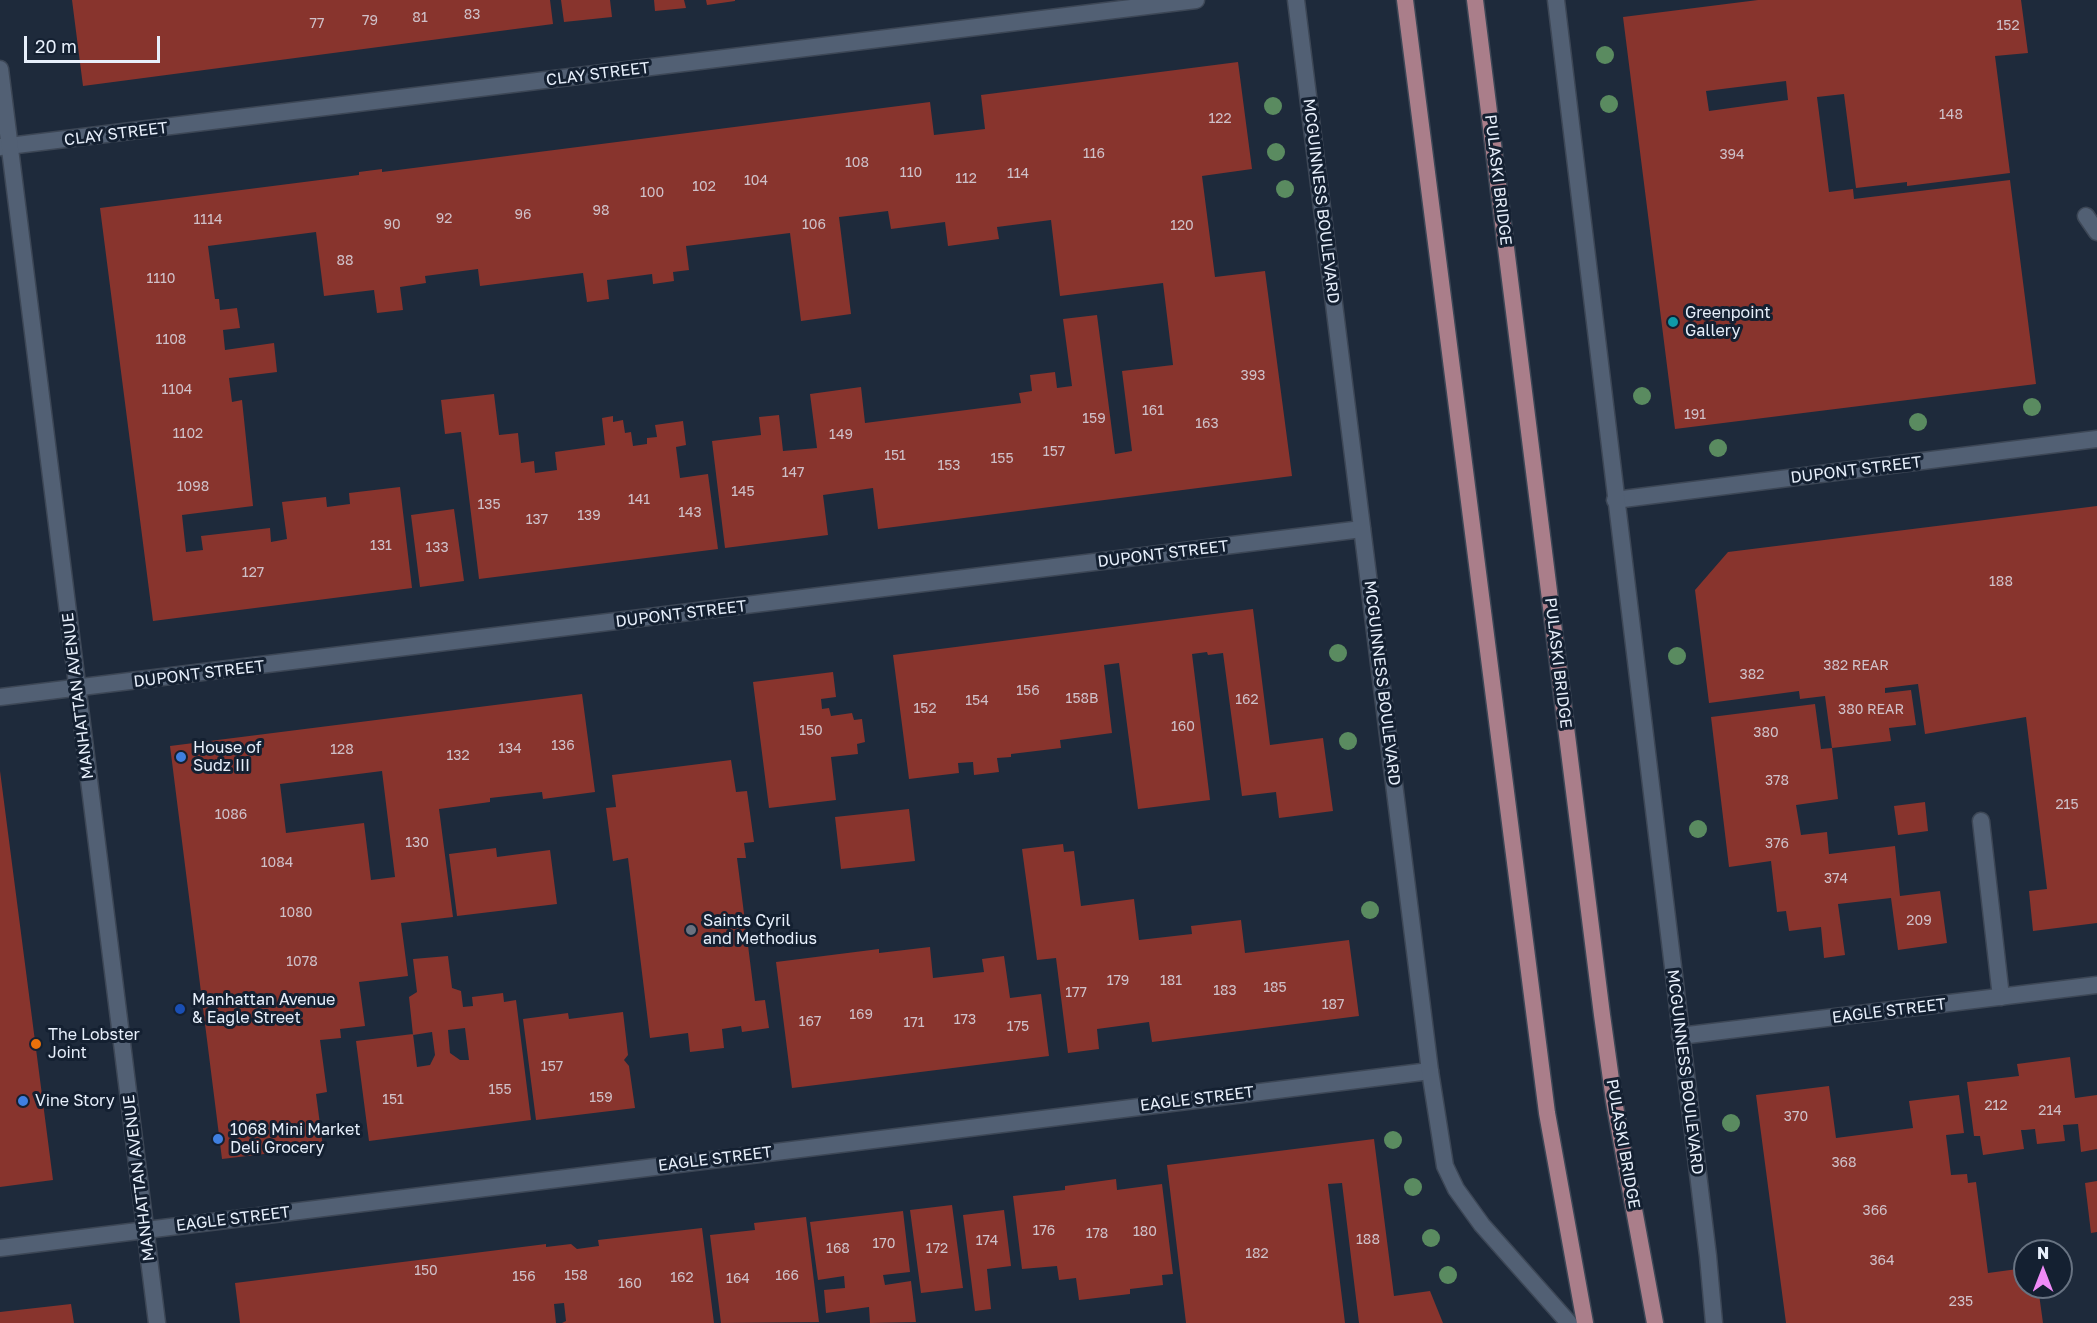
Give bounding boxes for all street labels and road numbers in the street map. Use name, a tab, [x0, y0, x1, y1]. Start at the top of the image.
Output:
street label: CLAY STREET	[545, 58, 651, 90]
street label: MCGUINNESS BOULEVARD	[1299, 97, 1343, 305]
street label: PULASKI BRIDGE	[1480, 114, 1516, 246]
street label: CLAY STREET	[63, 118, 169, 150]
street label: DUPONT STREET	[1789, 452, 1923, 488]
street label: DUPONT STREET	[1096, 536, 1230, 572]
street label: MCGUINNESS BOULEVARD	[1360, 579, 1404, 787]
street label: DUPONT STREET	[614, 596, 748, 632]
street label: PULASKI BRIDGE	[1540, 597, 1576, 729]
street label: MANHATTAN AVENUE	[58, 612, 98, 780]
street label: DUPONT STREET	[132, 656, 266, 692]
street label: MCGUINNESS BOULEVARD	[1663, 968, 1707, 1176]
street label: EAGLE STREET	[1831, 994, 1947, 1028]
street label: PULASKI BRIDGE	[1602, 1078, 1644, 1210]
street label: EAGLE STREET	[1139, 1082, 1255, 1116]
street label: MANHATTAN AVENUE	[119, 1094, 159, 1262]
street label: EAGLE STREET	[657, 1142, 773, 1176]
street label: EAGLE STREET	[175, 1202, 291, 1236]

